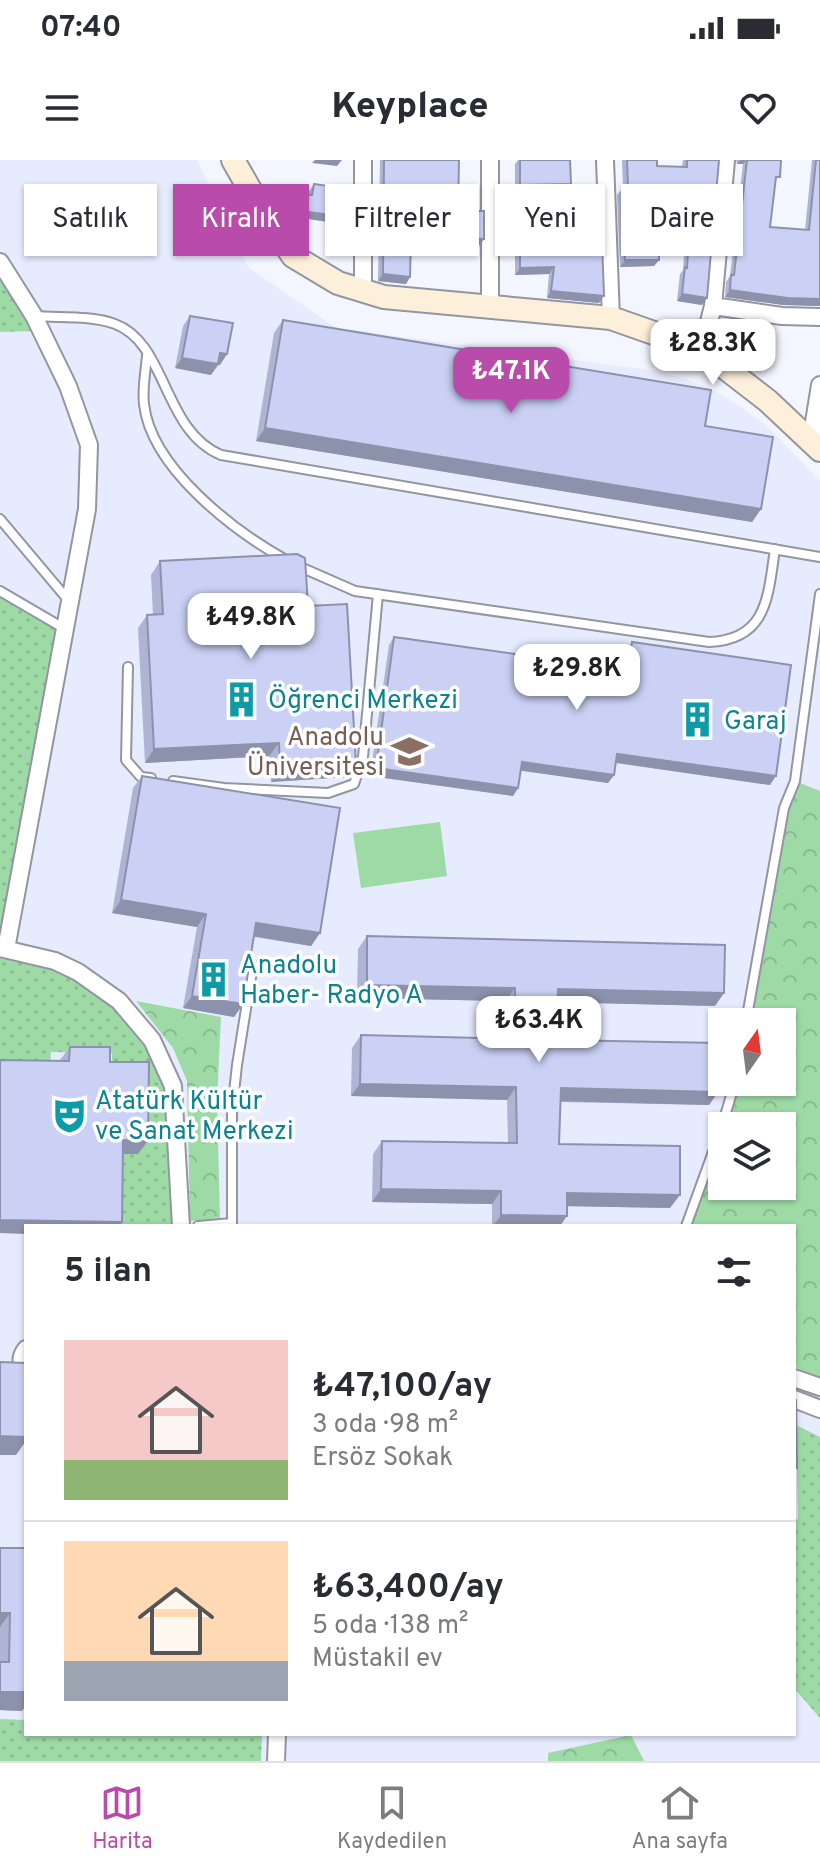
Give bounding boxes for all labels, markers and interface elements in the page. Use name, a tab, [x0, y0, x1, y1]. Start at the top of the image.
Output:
text: 07:40	[40, 10, 122, 47]
text: Keyplace	[331, 85, 489, 131]
icon: menu	[40, 86, 84, 130]
icon: heart	[736, 86, 780, 130]
chip: Satılık	[24, 184, 157, 256]
chip: Kiralık	[173, 184, 309, 256]
chip: Filtreler	[325, 184, 479, 256]
chip: Yeni	[495, 184, 605, 256]
chip: Daire	[621, 184, 743, 256]
pin: ₺28.3K	[648, 319, 778, 387]
text: ₺28.3K	[669, 328, 757, 361]
pin: ₺47.1K	[446, 347, 576, 415]
text: ₺47.1K	[471, 356, 551, 389]
pin: ₺49.8K	[186, 593, 316, 661]
text: ₺49.8K	[206, 602, 296, 635]
pin: ₺29.8K	[512, 644, 642, 712]
text: ₺29.8K	[532, 653, 622, 686]
building icon: Öğrenci Merkezi	[223, 680, 261, 718]
place label: Öğrenci Merkezi	[268, 684, 458, 718]
building icon: Garaj	[679, 701, 717, 739]
place label: Garaj	[724, 706, 787, 739]
place label: Anadolu Üniversitesi	[247, 722, 384, 785]
school or university icon: Anadolu Üniversitesi	[391, 732, 429, 770]
place label: Anadolu Haber- Radyo A	[240, 950, 423, 1013]
building icon: Anadolu Haber- Radyo A	[195, 960, 233, 998]
pin: ₺63.4K	[474, 996, 604, 1064]
text: ₺63.4K	[494, 1005, 584, 1038]
north arrow	[708, 1008, 796, 1096]
map controls	[708, 1008, 796, 1200]
place label: Atatürk Kültür ve Sanat Merkezi	[95, 1086, 294, 1149]
theatre icon: Atatürk Kültür ve Sanat Merkezi	[50, 1096, 88, 1134]
button: layers	[708, 1112, 796, 1200]
icon: filters	[712, 1250, 756, 1294]
text: 5 ilan	[64, 1251, 152, 1294]
text: ₺47,100/ay	[312, 1366, 492, 1409]
icon: home	[128, 1372, 224, 1468]
text: 3 oda · 98 m²	[312, 1409, 458, 1442]
text: Ersöz Sokak	[312, 1442, 453, 1475]
text: ₺63,400/ay	[312, 1567, 504, 1610]
icon: home	[128, 1573, 224, 1669]
text: 5 oda · 138 m²	[312, 1610, 468, 1643]
text: Müstakil ev	[312, 1643, 443, 1676]
tab: Harita	[92, 1781, 153, 1856]
tab: Kaydedilen	[337, 1781, 447, 1856]
tab: Ana sayfa	[631, 1781, 728, 1856]

